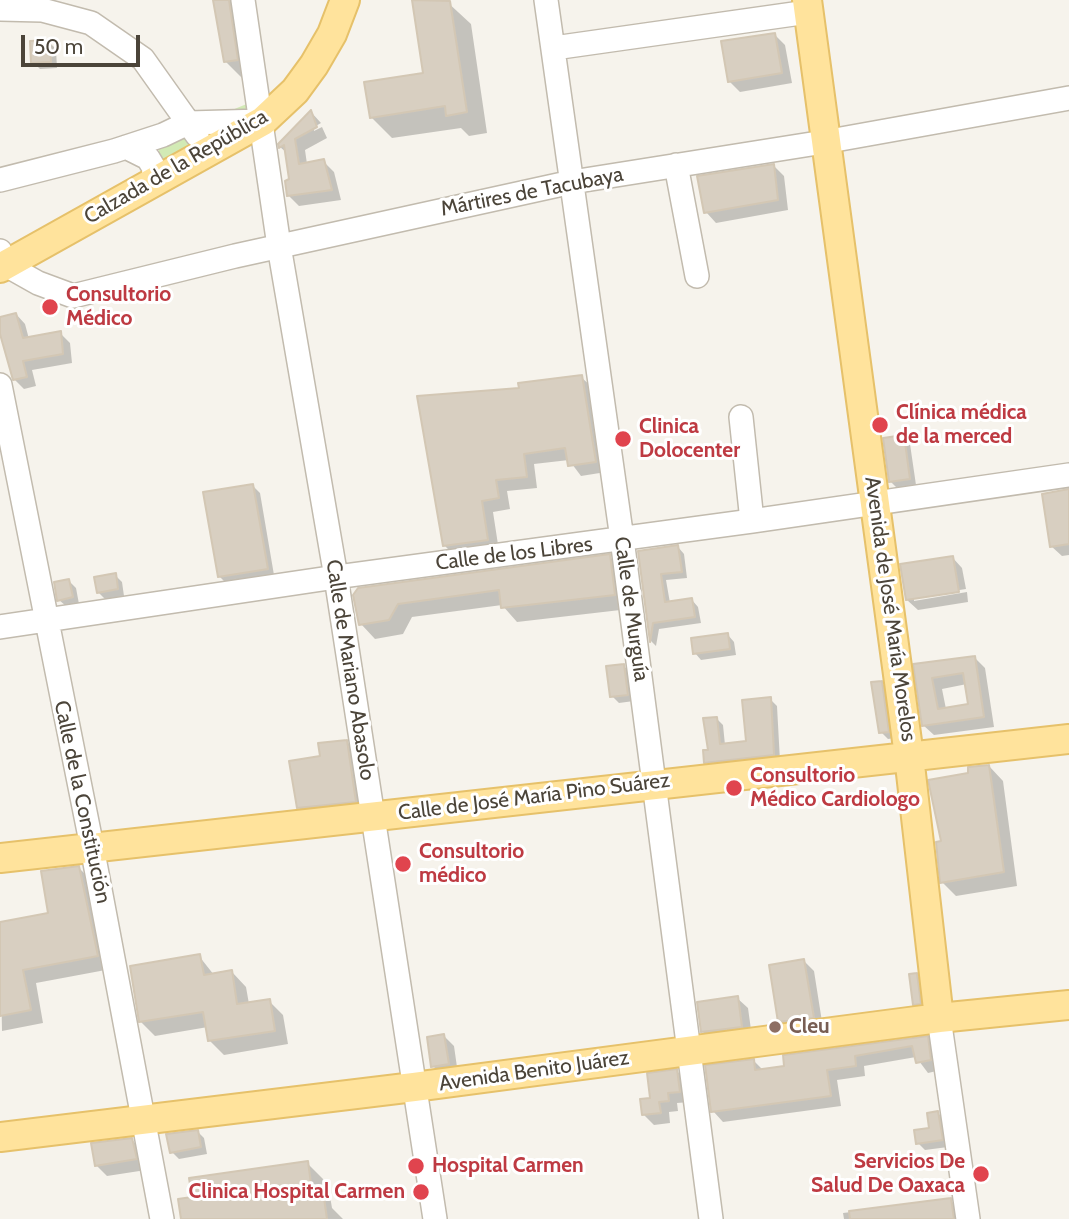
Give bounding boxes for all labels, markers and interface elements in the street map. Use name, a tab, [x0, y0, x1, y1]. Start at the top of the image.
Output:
scale bar	[24, 21, 144, 65]
text: 50 m	[34, 34, 83, 59]
street label: Calzada de la República	[80, 104, 272, 230]
street label: Mártires de Tacubaya	[439, 162, 625, 222]
place label: Consultorio Médico	[66, 282, 171, 332]
marker: Consultorio Médico	[40, 297, 60, 317]
place label: Clínica médica de la merced	[896, 400, 1027, 450]
place label: Clinica Dolocenter	[639, 414, 740, 464]
marker: Clínica médica de la merced	[870, 415, 890, 435]
marker: Clinica Dolocenter	[613, 429, 633, 449]
street label: Avenida de José María Morelos	[859, 475, 921, 743]
street label: Calle de los Libres	[434, 532, 594, 576]
street label: Calle de Murguía	[608, 535, 654, 683]
street label: Calle de Mariano Abasolo	[320, 558, 380, 782]
street label: Calle de la Constitución	[48, 698, 116, 906]
place label: Consultorio Médico Cardiologo	[750, 763, 920, 813]
street label: Calle de José María Pino Suárez	[397, 768, 671, 826]
marker: Consultorio Médico Cardiologo	[724, 778, 744, 798]
place label: Consultorio médico	[419, 839, 524, 889]
marker: Consultorio médico	[393, 854, 413, 874]
place label: Cleu	[789, 1014, 830, 1040]
marker: Cleu	[767, 1019, 783, 1035]
street label: Avenida Benito Juárez	[437, 1045, 631, 1097]
place label: Servicios De Salud De Oaxaca	[811, 1149, 965, 1199]
place label: Hospital Carmen	[432, 1153, 584, 1179]
marker: Hospital Carmen	[406, 1156, 426, 1176]
marker: Servicios De Salud De Oaxaca	[971, 1164, 991, 1184]
place label: Clinica Hospital Carmen	[189, 1179, 405, 1205]
marker: Clinica Hospital Carmen	[411, 1182, 431, 1202]

